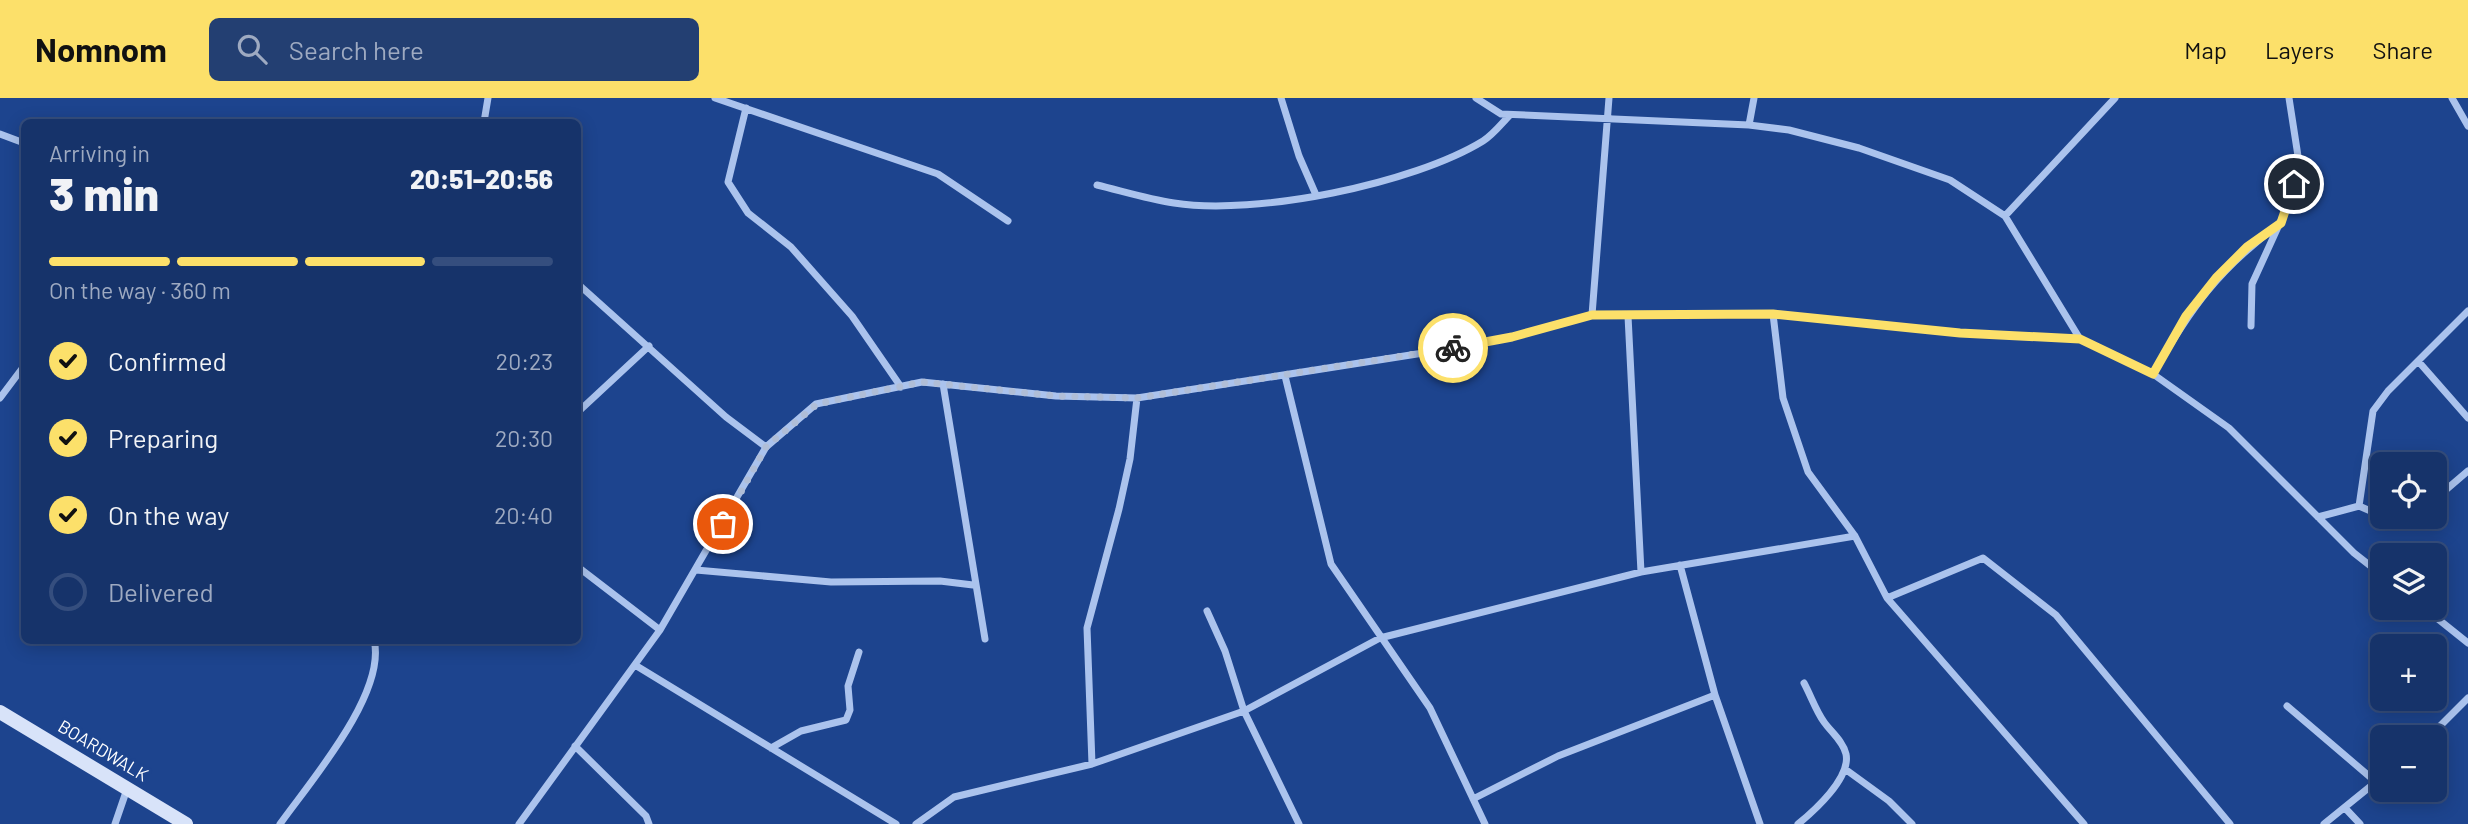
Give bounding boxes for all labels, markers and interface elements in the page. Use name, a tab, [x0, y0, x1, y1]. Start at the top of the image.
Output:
search box	[209, 18, 699, 81]
text: Nomnom	[35, 29, 167, 69]
icon: search	[233, 30, 271, 68]
text: Search here	[289, 34, 424, 65]
text: Map	[2184, 35, 2227, 64]
text: Layers	[2265, 35, 2334, 64]
text: Share	[2372, 35, 2433, 64]
text: Arriving in	[49, 139, 150, 167]
pin	[2264, 154, 2324, 214]
text: 20:51–20:56	[410, 163, 553, 194]
text: 3 min	[49, 165, 159, 220]
icon: home	[2275, 165, 2313, 203]
text: On the way · 360 m	[49, 276, 231, 304]
courier	[1418, 313, 1488, 383]
icon: bike	[1434, 329, 1472, 367]
icon: check	[49, 342, 87, 380]
text: Confirmed	[108, 345, 227, 376]
text: 20:23	[496, 347, 553, 375]
icon: check	[49, 419, 87, 457]
text: Preparing	[108, 422, 218, 453]
text: 20:30	[495, 424, 553, 452]
map controls	[2370, 452, 2447, 802]
button: locate	[2370, 452, 2447, 529]
pin	[693, 494, 753, 554]
icon: check	[49, 496, 87, 534]
text: On the way	[108, 499, 229, 530]
text: 20:40	[494, 501, 553, 529]
icon: bag	[704, 505, 742, 543]
button: layers	[2370, 543, 2447, 620]
text: Delivered	[108, 576, 214, 607]
button: +	[2370, 634, 2447, 711]
street label: BOARDWALK	[54, 715, 153, 786]
button: −	[2370, 725, 2447, 802]

